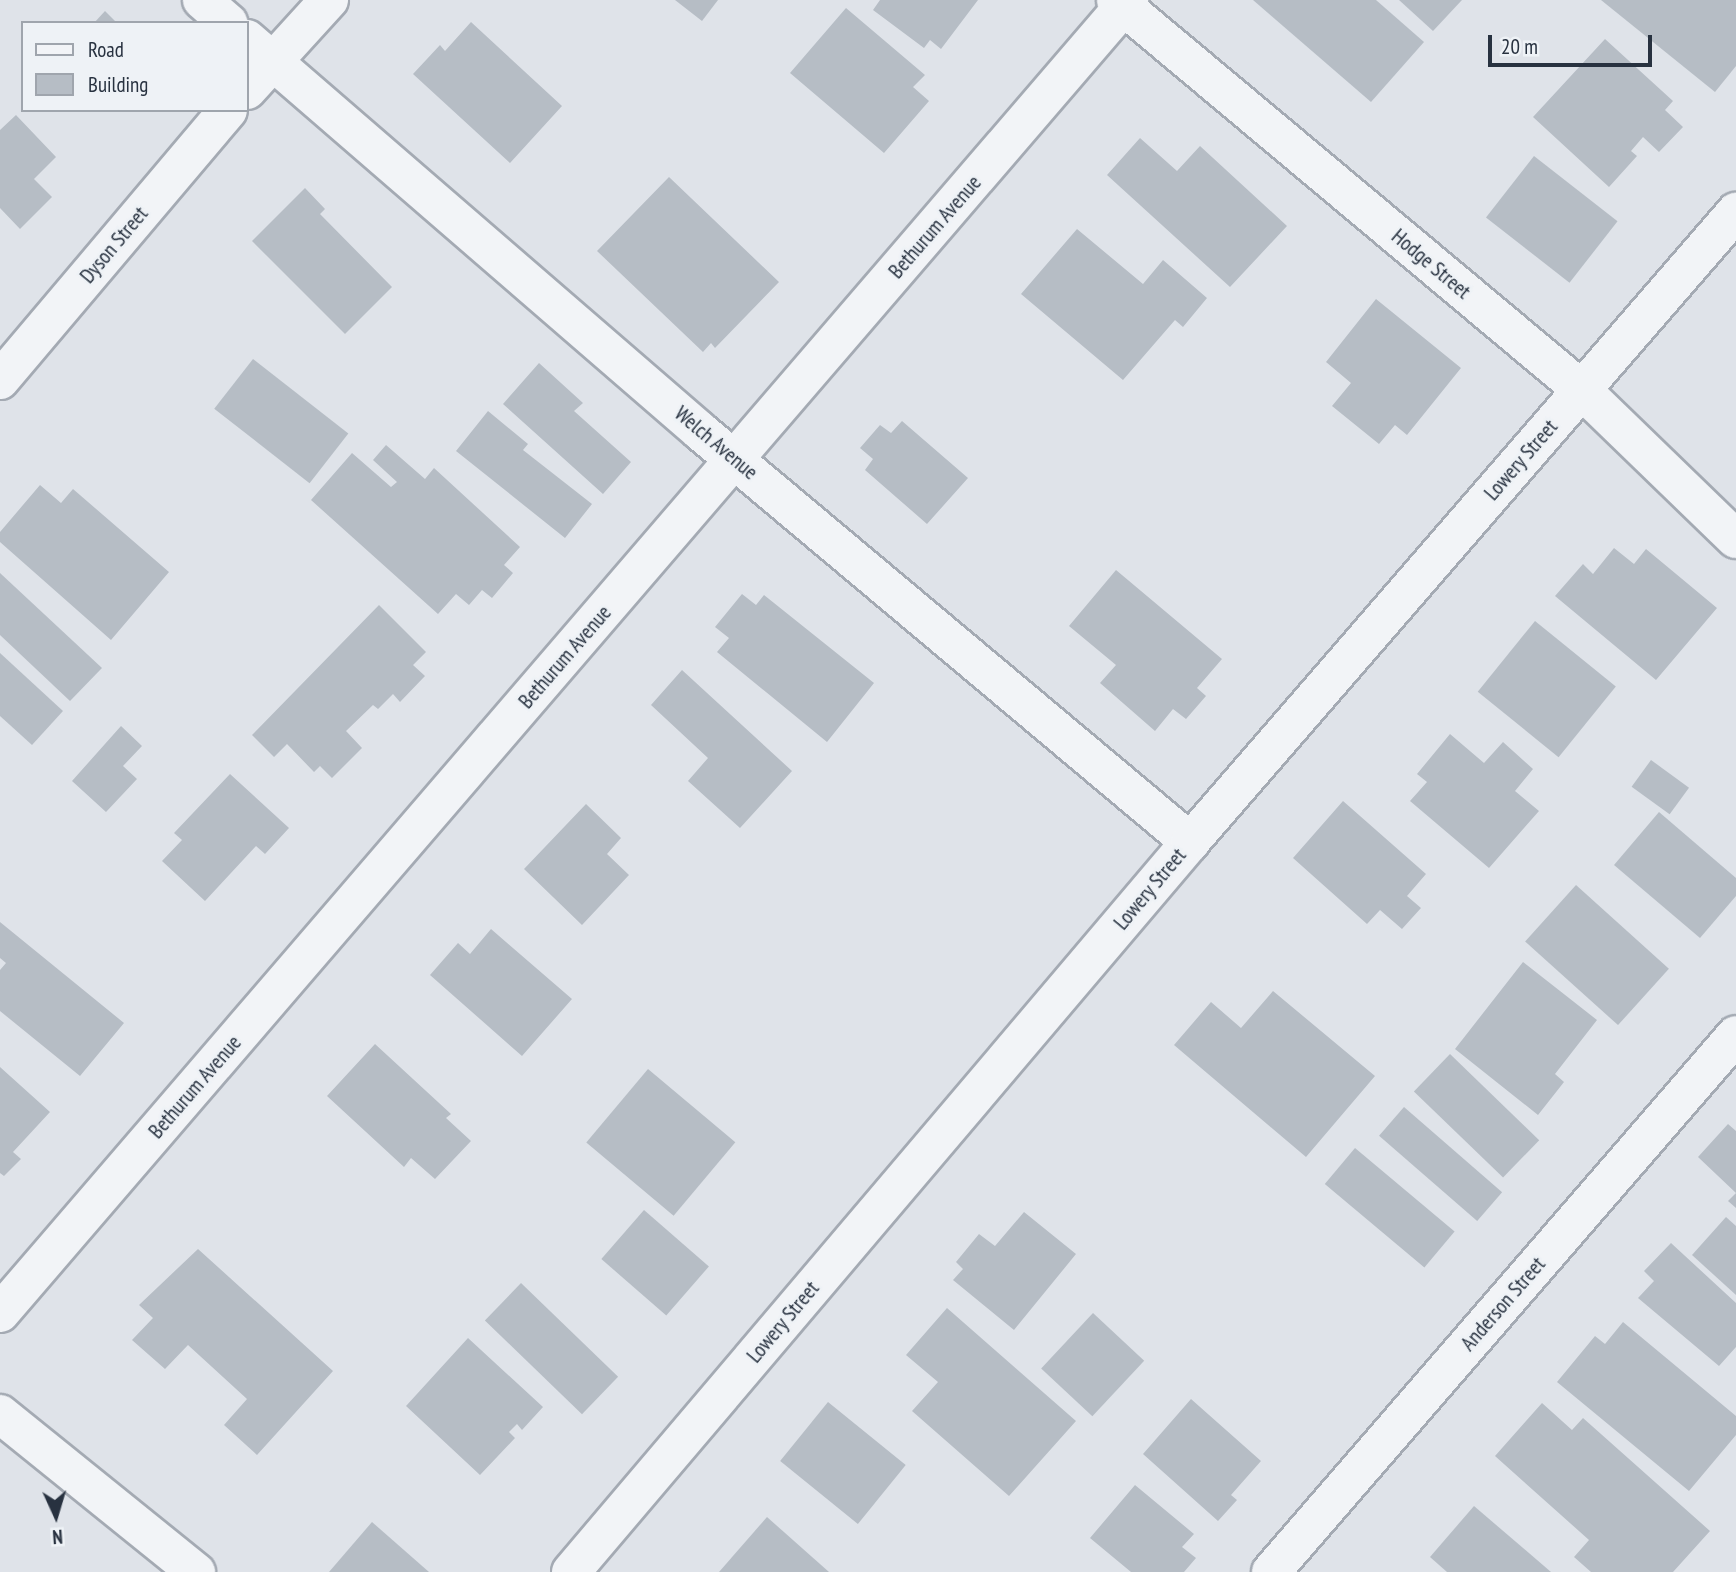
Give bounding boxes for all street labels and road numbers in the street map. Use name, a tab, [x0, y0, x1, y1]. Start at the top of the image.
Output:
street label: Bethurum Avenue	[883, 170, 987, 284]
street label: Dyson Street	[75, 202, 153, 288]
street label: Hodge Street	[1386, 224, 1476, 304]
street label: Welch Avenue	[669, 401, 763, 485]
street label: Lowery Street	[1479, 414, 1563, 506]
street label: Bethurum Avenue	[513, 600, 617, 714]
street label: Lowery Street	[1108, 843, 1192, 935]
street label: Bethurum Avenue	[143, 1030, 247, 1144]
street label: Anderson Street	[1455, 1252, 1551, 1356]
street label: Lowery Street	[741, 1276, 825, 1368]

